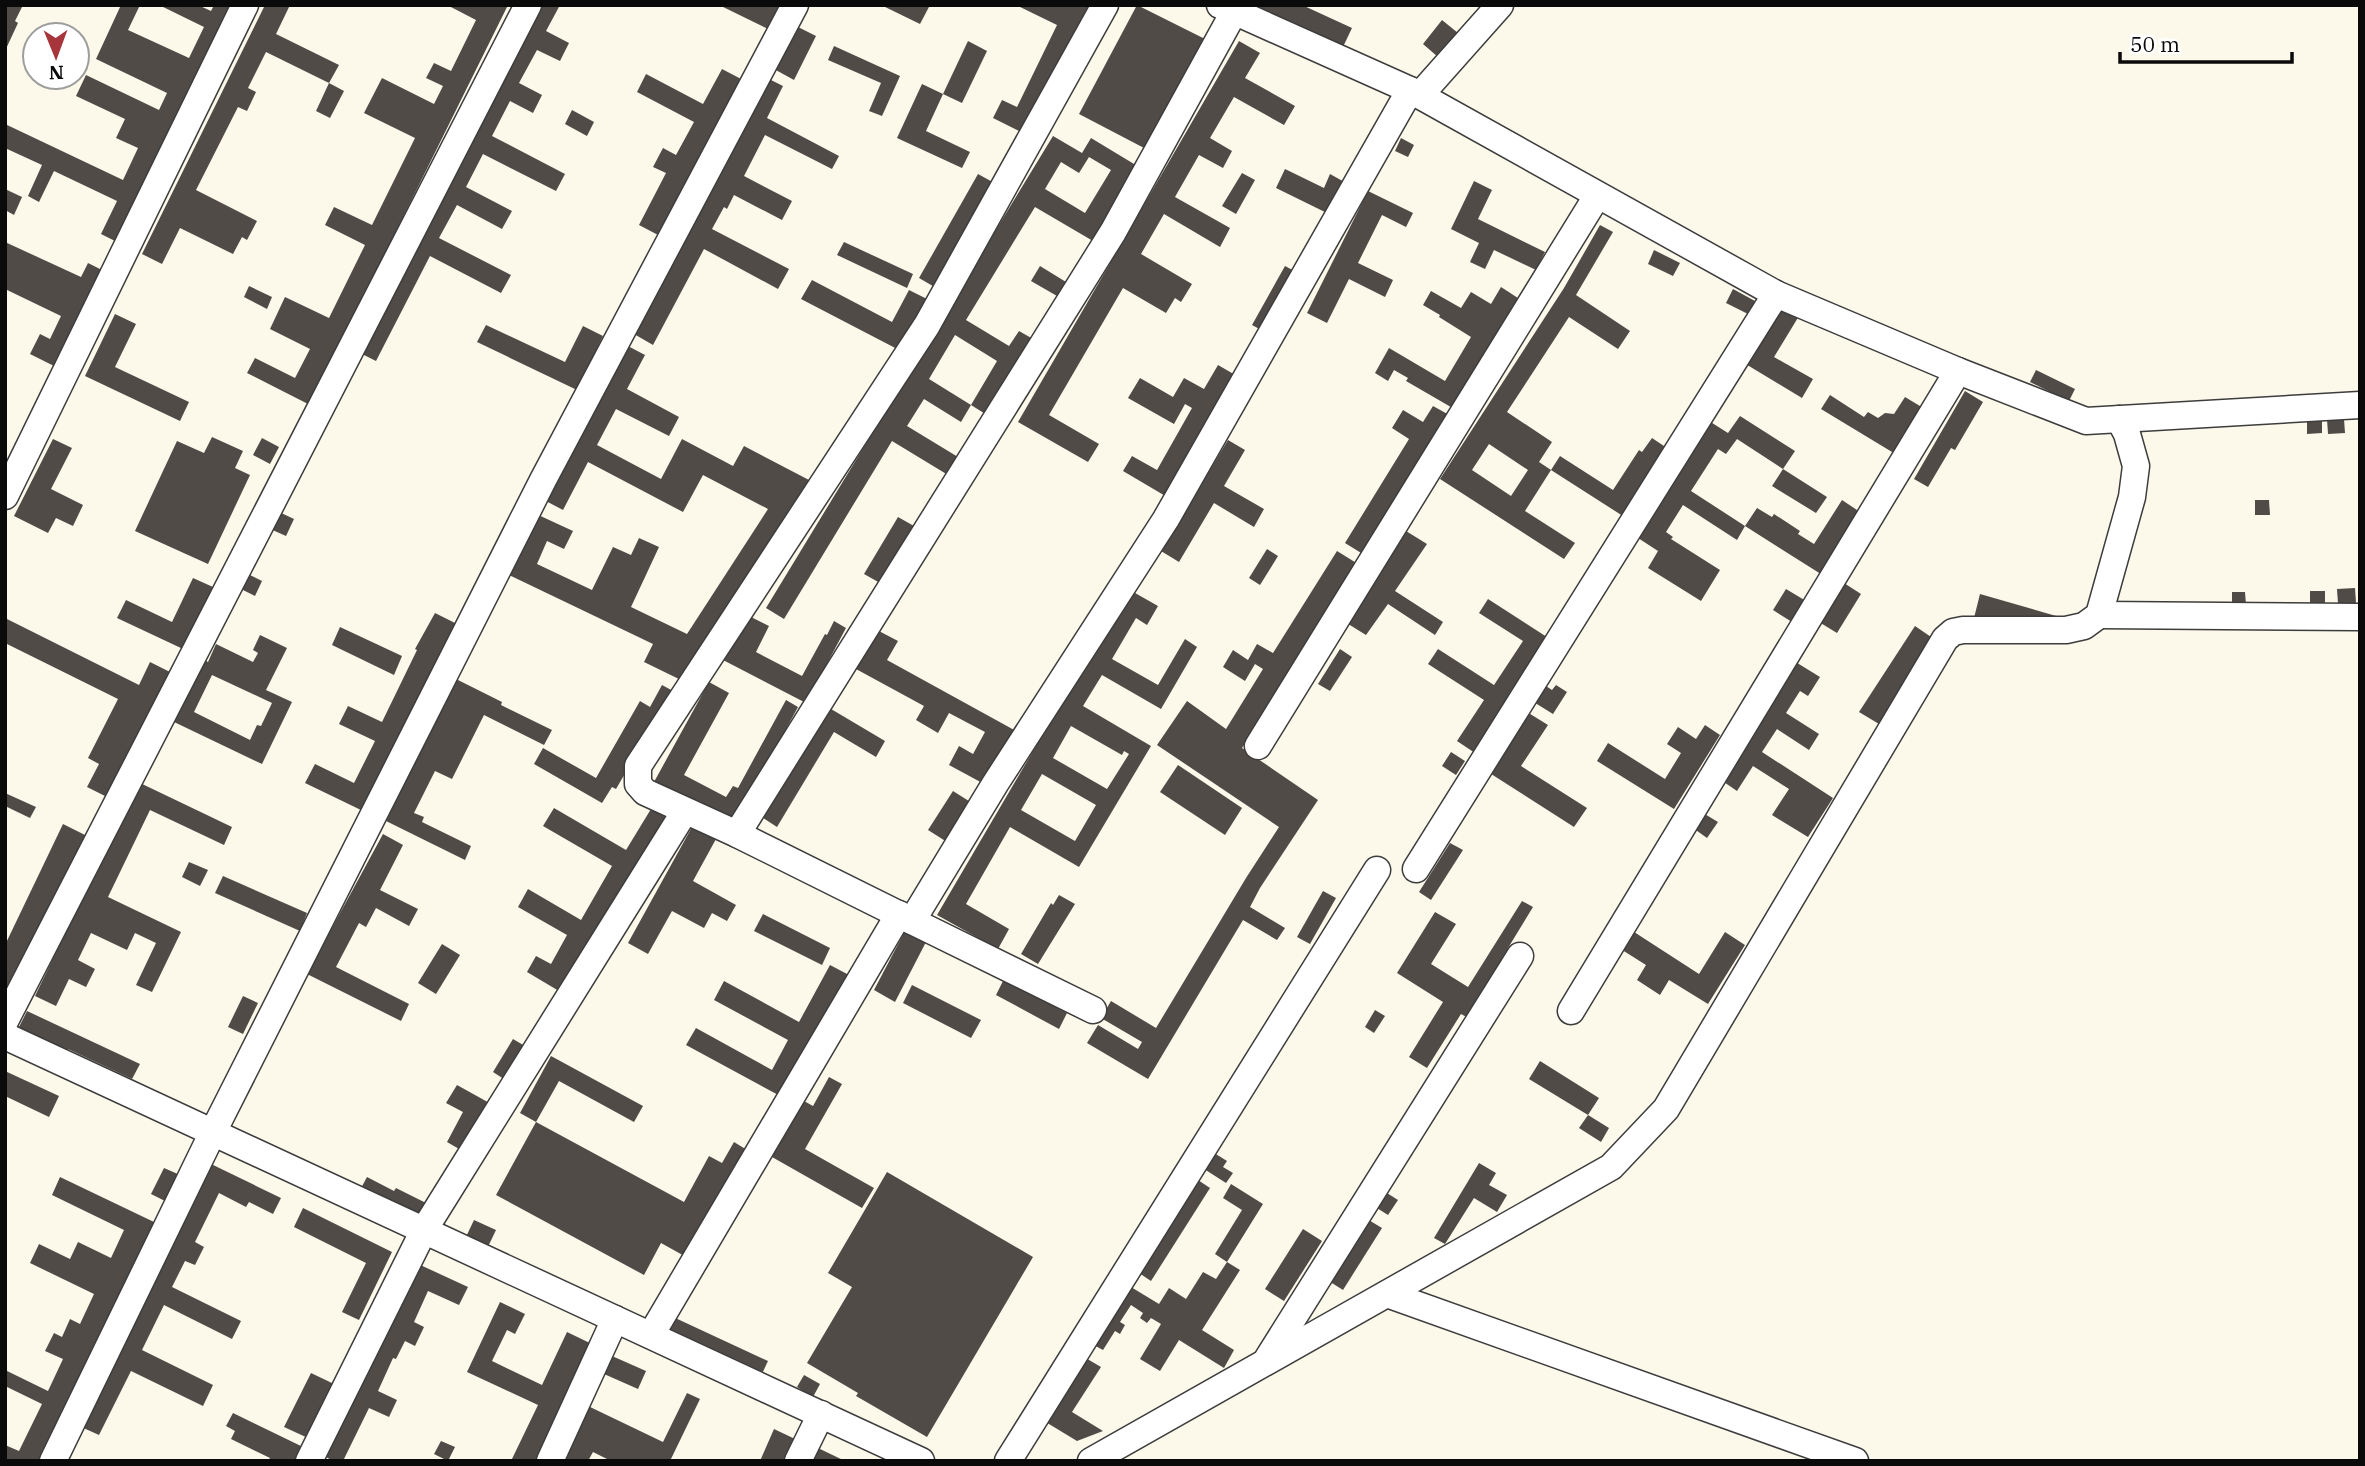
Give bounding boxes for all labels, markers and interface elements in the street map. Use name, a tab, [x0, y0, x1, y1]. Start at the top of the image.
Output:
north arrow	[21, 21, 91, 91]
scale bar	[2120, 21, 2292, 65]
text: 50 m	[2130, 30, 2180, 58]
text: N	[49, 61, 64, 85]

